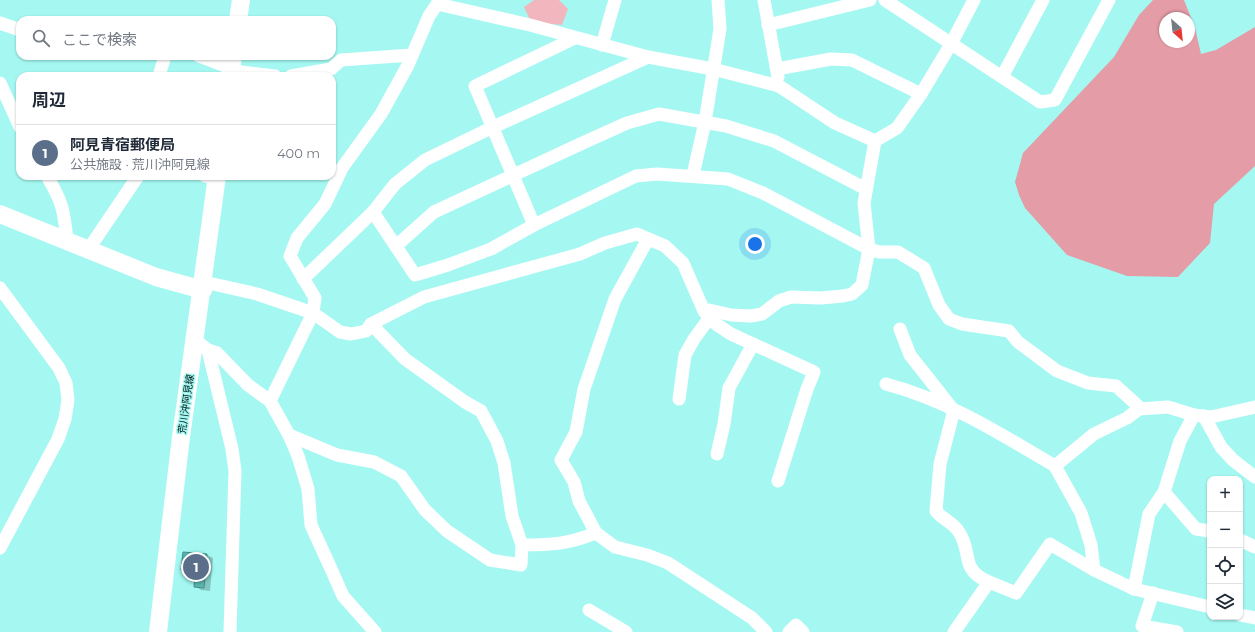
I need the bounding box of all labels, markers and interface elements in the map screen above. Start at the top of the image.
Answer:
north arrow [1159,12,1195,48]
search box [16,16,336,60]
icon: search [30,27,52,49]
text: ここで検索 [62,30,137,49]
text: 周辺 [32,90,66,110]
text: 阿見青宿郵便局 [70,135,175,154]
text: 1 [42,145,48,161]
text: 400 m [277,145,320,161]
text: 公共施設 · 荒川沖阿見線 [70,156,210,172]
your location [745,234,765,254]
street label: 荒川沖阿見線 [175,373,197,435]
map controls [1207,476,1243,620]
button: + [1207,476,1243,512]
button: − [1207,512,1243,548]
button: locate [1207,548,1243,584]
pin: 1 [183,552,209,582]
button: layers [1207,584,1243,620]

